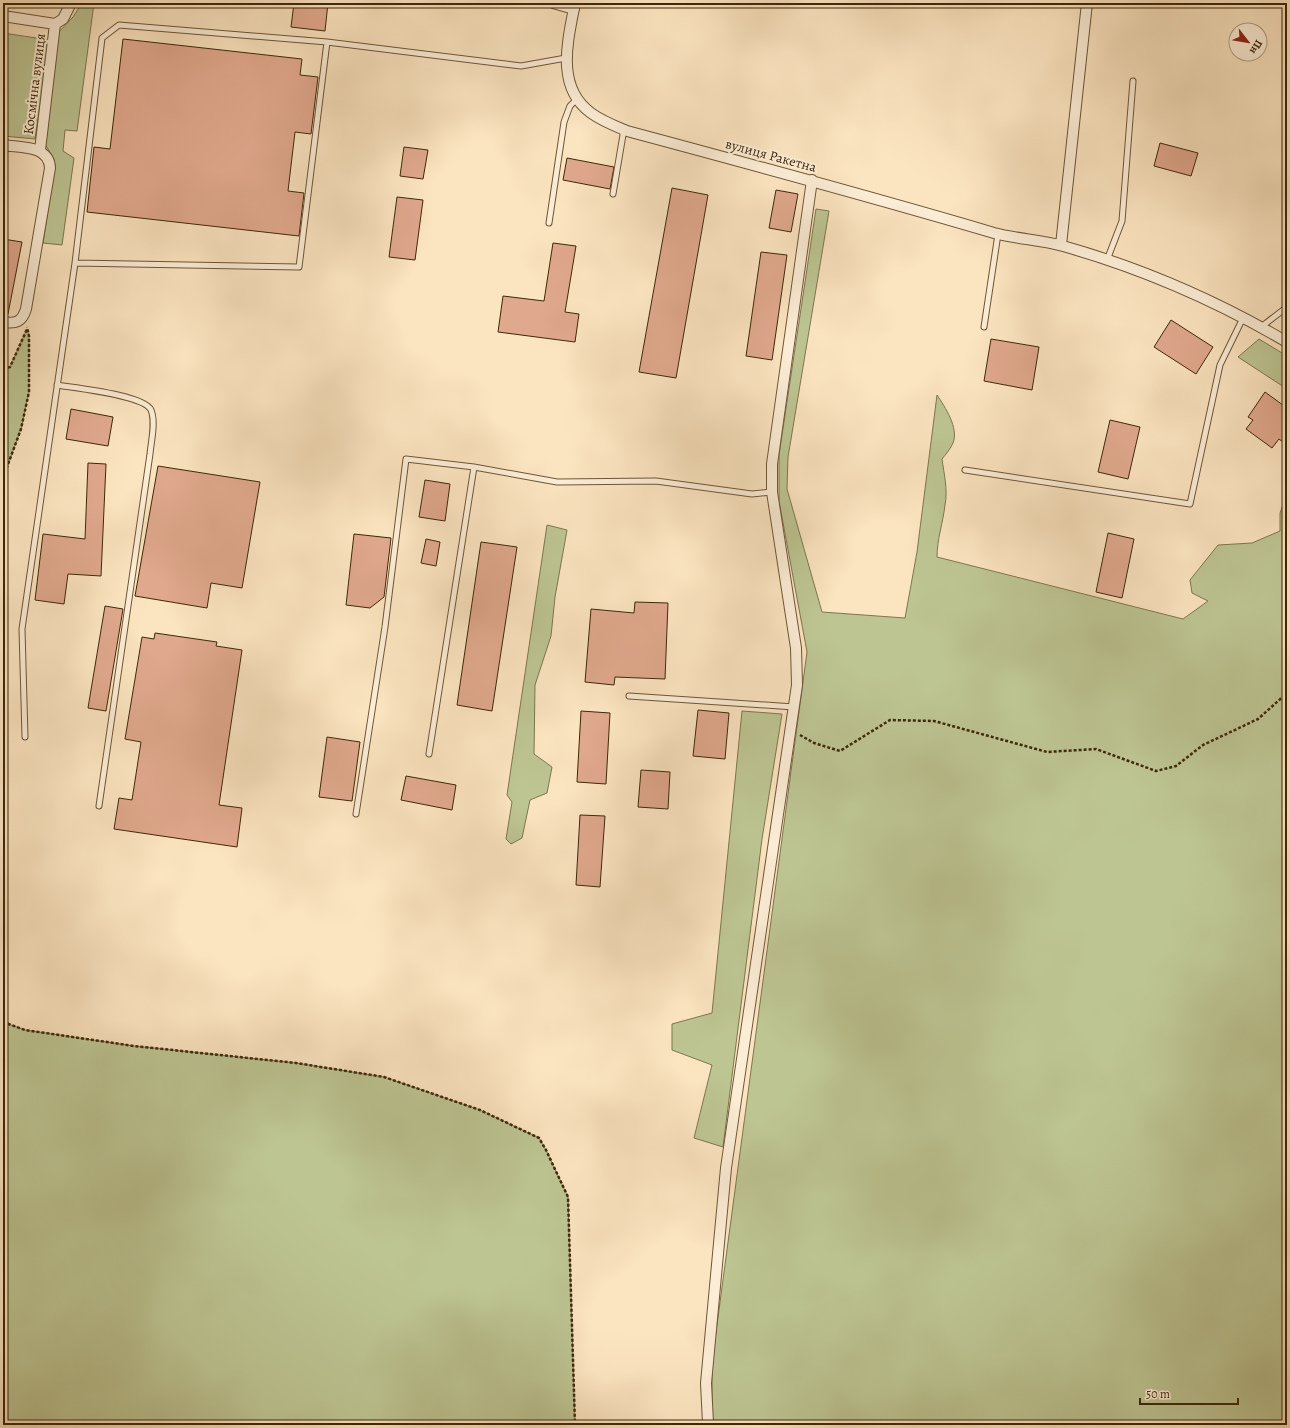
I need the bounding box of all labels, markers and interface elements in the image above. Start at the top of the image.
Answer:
north arrow [1228,22,1268,62]
street label: Космічна вулиця [19,32,50,136]
text: Пн [1246,37,1266,57]
street label: вулиця Ракетна [723,134,819,177]
scale bar [1140,1380,1238,1406]
text: 50 m [1146,1386,1170,1402]

